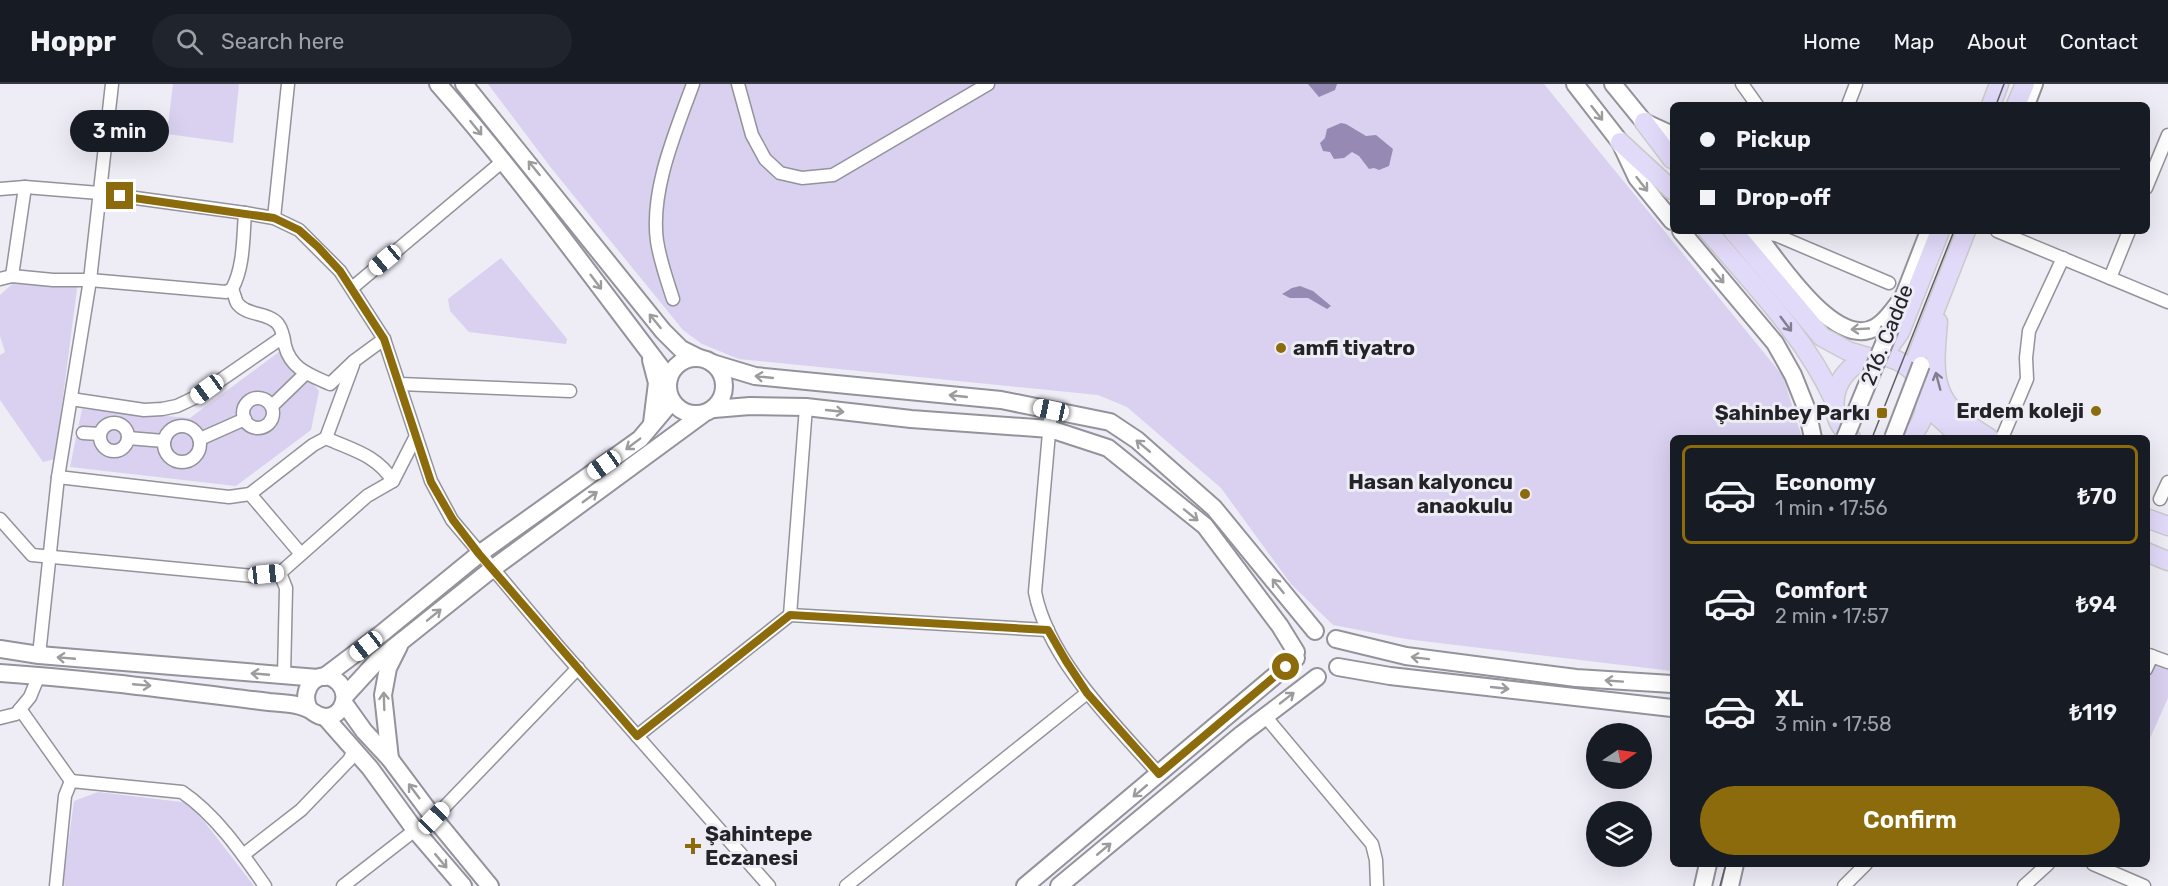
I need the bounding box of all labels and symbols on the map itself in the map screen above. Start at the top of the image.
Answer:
one-way arrow [1591,105,1604,121]
callout: 3 min [70,109,170,151]
one-way arrow [470,120,483,136]
one-way arrow [528,161,541,177]
one-way arrow [1635,176,1648,192]
route end [106,182,133,209]
car [365,242,405,278]
one-way arrow [1712,268,1725,284]
one-way arrow [590,273,603,289]
street label: 216. Cadde [1855,281,1918,389]
one-way arrow [649,313,662,329]
one-way arrow [1779,316,1792,332]
one-way arrow [1851,324,1870,335]
place label: amfi tiyatro [1293,335,1415,360]
marker: amfi tiyatro [1274,341,1288,355]
car [187,371,227,407]
one-way arrow [755,371,775,382]
one-way arrow [1932,372,1944,391]
one-way arrow [949,390,969,401]
car [1032,397,1070,423]
place label: Erdem koleji [1956,398,2084,423]
place label: Şahinbey Parkı [1715,400,1870,425]
marker: Erdem koleji [2089,404,2103,418]
one-way arrow [824,405,844,416]
marker: Şahinbey Parkı [1875,406,1889,420]
one-way arrow [625,438,641,450]
one-way arrow [1136,439,1151,453]
car [584,447,624,483]
place label: Hasan kalyoncu anaokulu [1348,469,1513,518]
marker: Hasan kalyoncu anaokulu [1518,487,1532,501]
one-way arrow [581,491,597,504]
one-way arrow [1183,509,1199,522]
car [247,563,285,585]
one-way arrow [1272,578,1285,594]
one-way arrow [426,609,442,622]
car [346,628,386,664]
one-way arrow [56,652,76,663]
route start [1272,653,1299,680]
one-way arrow [1411,653,1431,664]
one-way arrow [250,668,270,679]
one-way arrow [1605,675,1625,686]
one-way arrow [131,680,151,691]
one-way arrow [1489,683,1509,694]
one-way arrow [379,691,390,711]
one-way arrow [1279,692,1295,705]
north arrow [1586,723,1652,789]
one-way arrow [408,783,421,799]
one-way arrow [1132,784,1148,797]
car [415,799,453,837]
place label: Şahintepe Eczanesi [705,821,812,870]
marker: Şahintepe Eczanesi [686,839,700,853]
one-way arrow [1096,842,1112,855]
one-way arrow [434,853,448,868]

